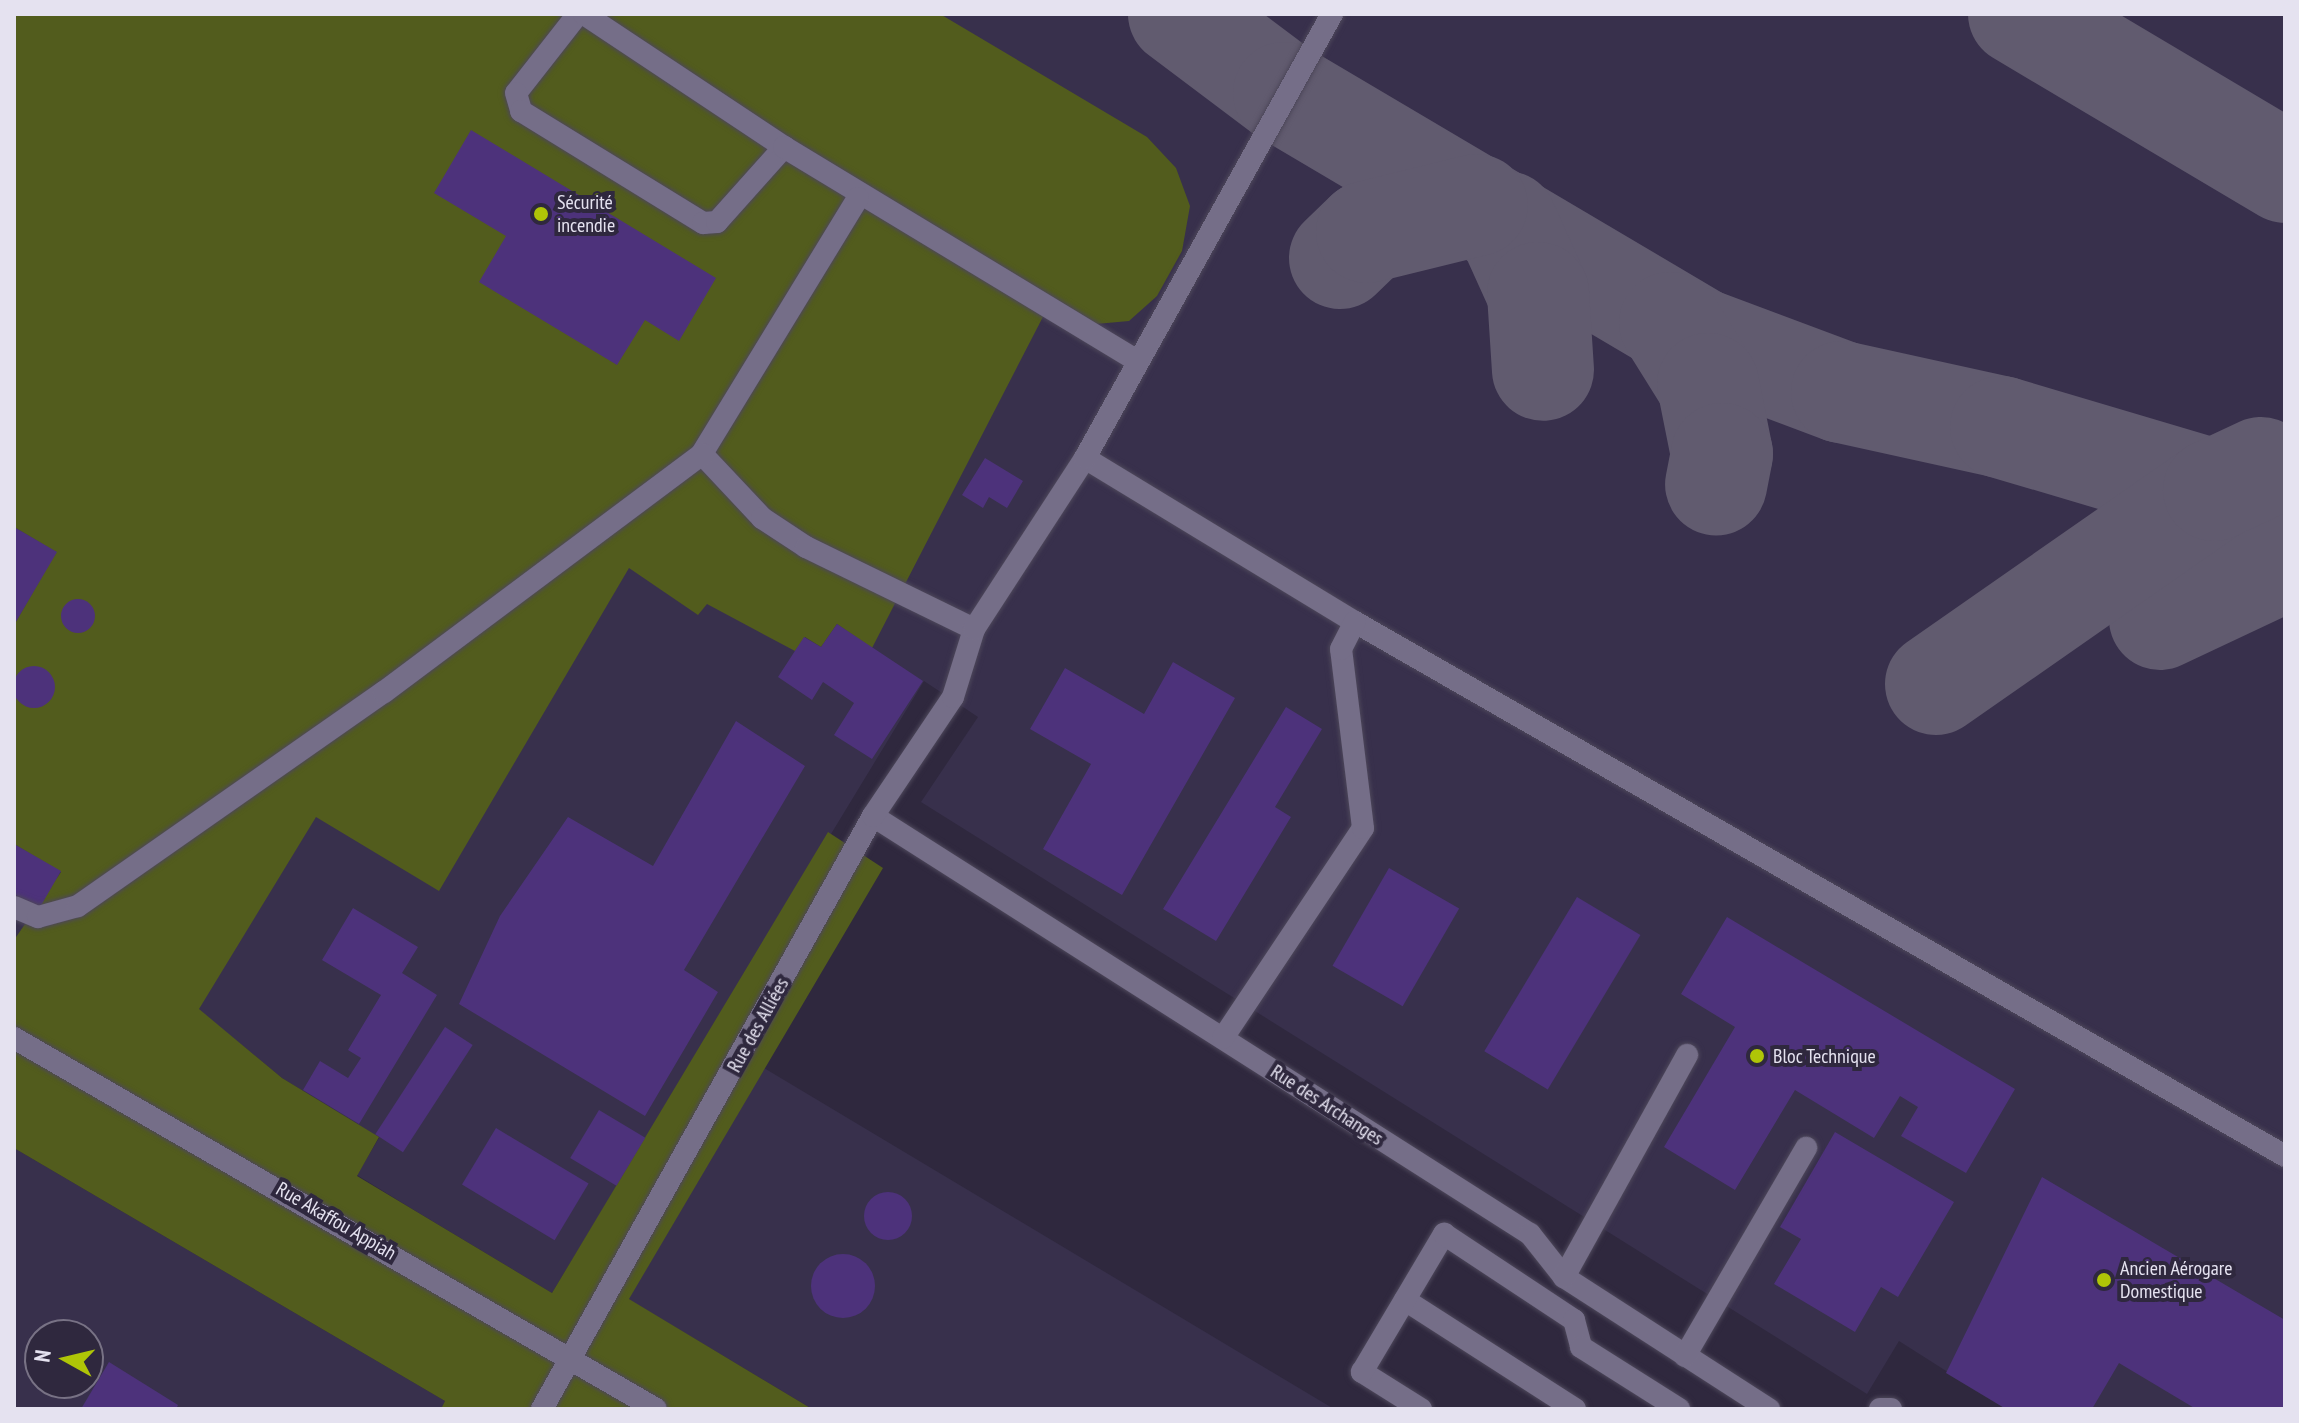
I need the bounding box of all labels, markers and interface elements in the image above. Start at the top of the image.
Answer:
place label: Sécurité incendie [557,190,615,237]
marker: Sécurité incendie [532,205,550,223]
street label: Rue des Alliées [722,973,794,1077]
place label: Bloc Technique [1773,1044,1877,1068]
marker: Bloc Technique [1748,1047,1766,1065]
street label: Rue des Archanges [1266,1060,1388,1150]
street label: Rue Akaffou Appiah [271,1177,401,1265]
place label: Ancien Aérogare Domestique [2120,1256,2233,1303]
marker: Ancien Aérogare Domestique [2095,1271,2113,1289]
north arrow [24,1319,104,1399]
text: N [28,1348,57,1364]

